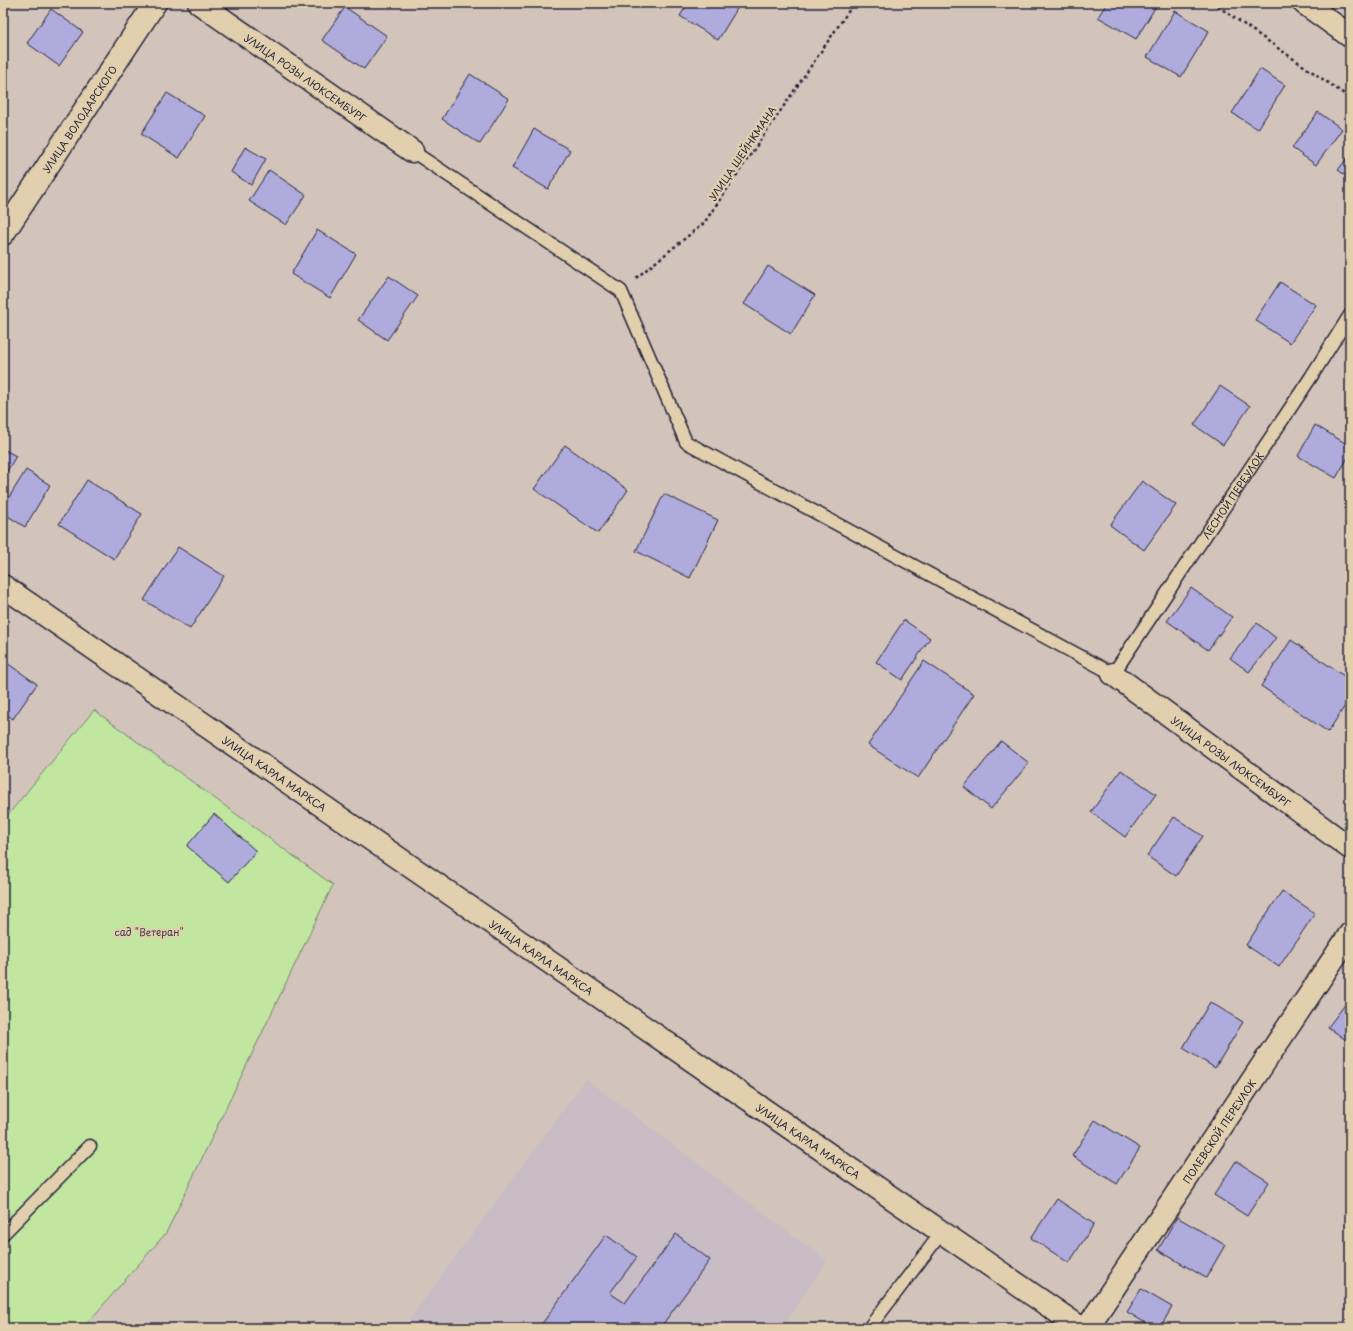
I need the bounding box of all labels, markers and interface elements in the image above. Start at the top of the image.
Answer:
street label: УЛИЦА РОЗЫ ЛЮКСЕМБУРГ [242,30,370,125]
street label: УЛИЦА ВОЛОДАРСКОГО [38,62,120,175]
street label: УЛИЦА ШЕЙНКМАНА [705,102,780,203]
street label: ЛЕСНОЙ ПЕРЕУЛОК [1198,448,1267,541]
street label: УЛИЦА РОЗЫ ЛЮКСЕМБУРГ [1169,712,1295,810]
street label: УЛИЦА КАРЛА МАРКСА [220,732,330,814]
street label: УЛИЦА КАРЛА МАРКСА [487,916,597,998]
park label: сад "Ветеран" [114,924,184,939]
street label: ПОЛЕВСКОЙ ПЕРЕУЛОК [1178,1075,1259,1186]
street label: УЛИЦА КАРЛА МАРКСА [754,1099,864,1182]

